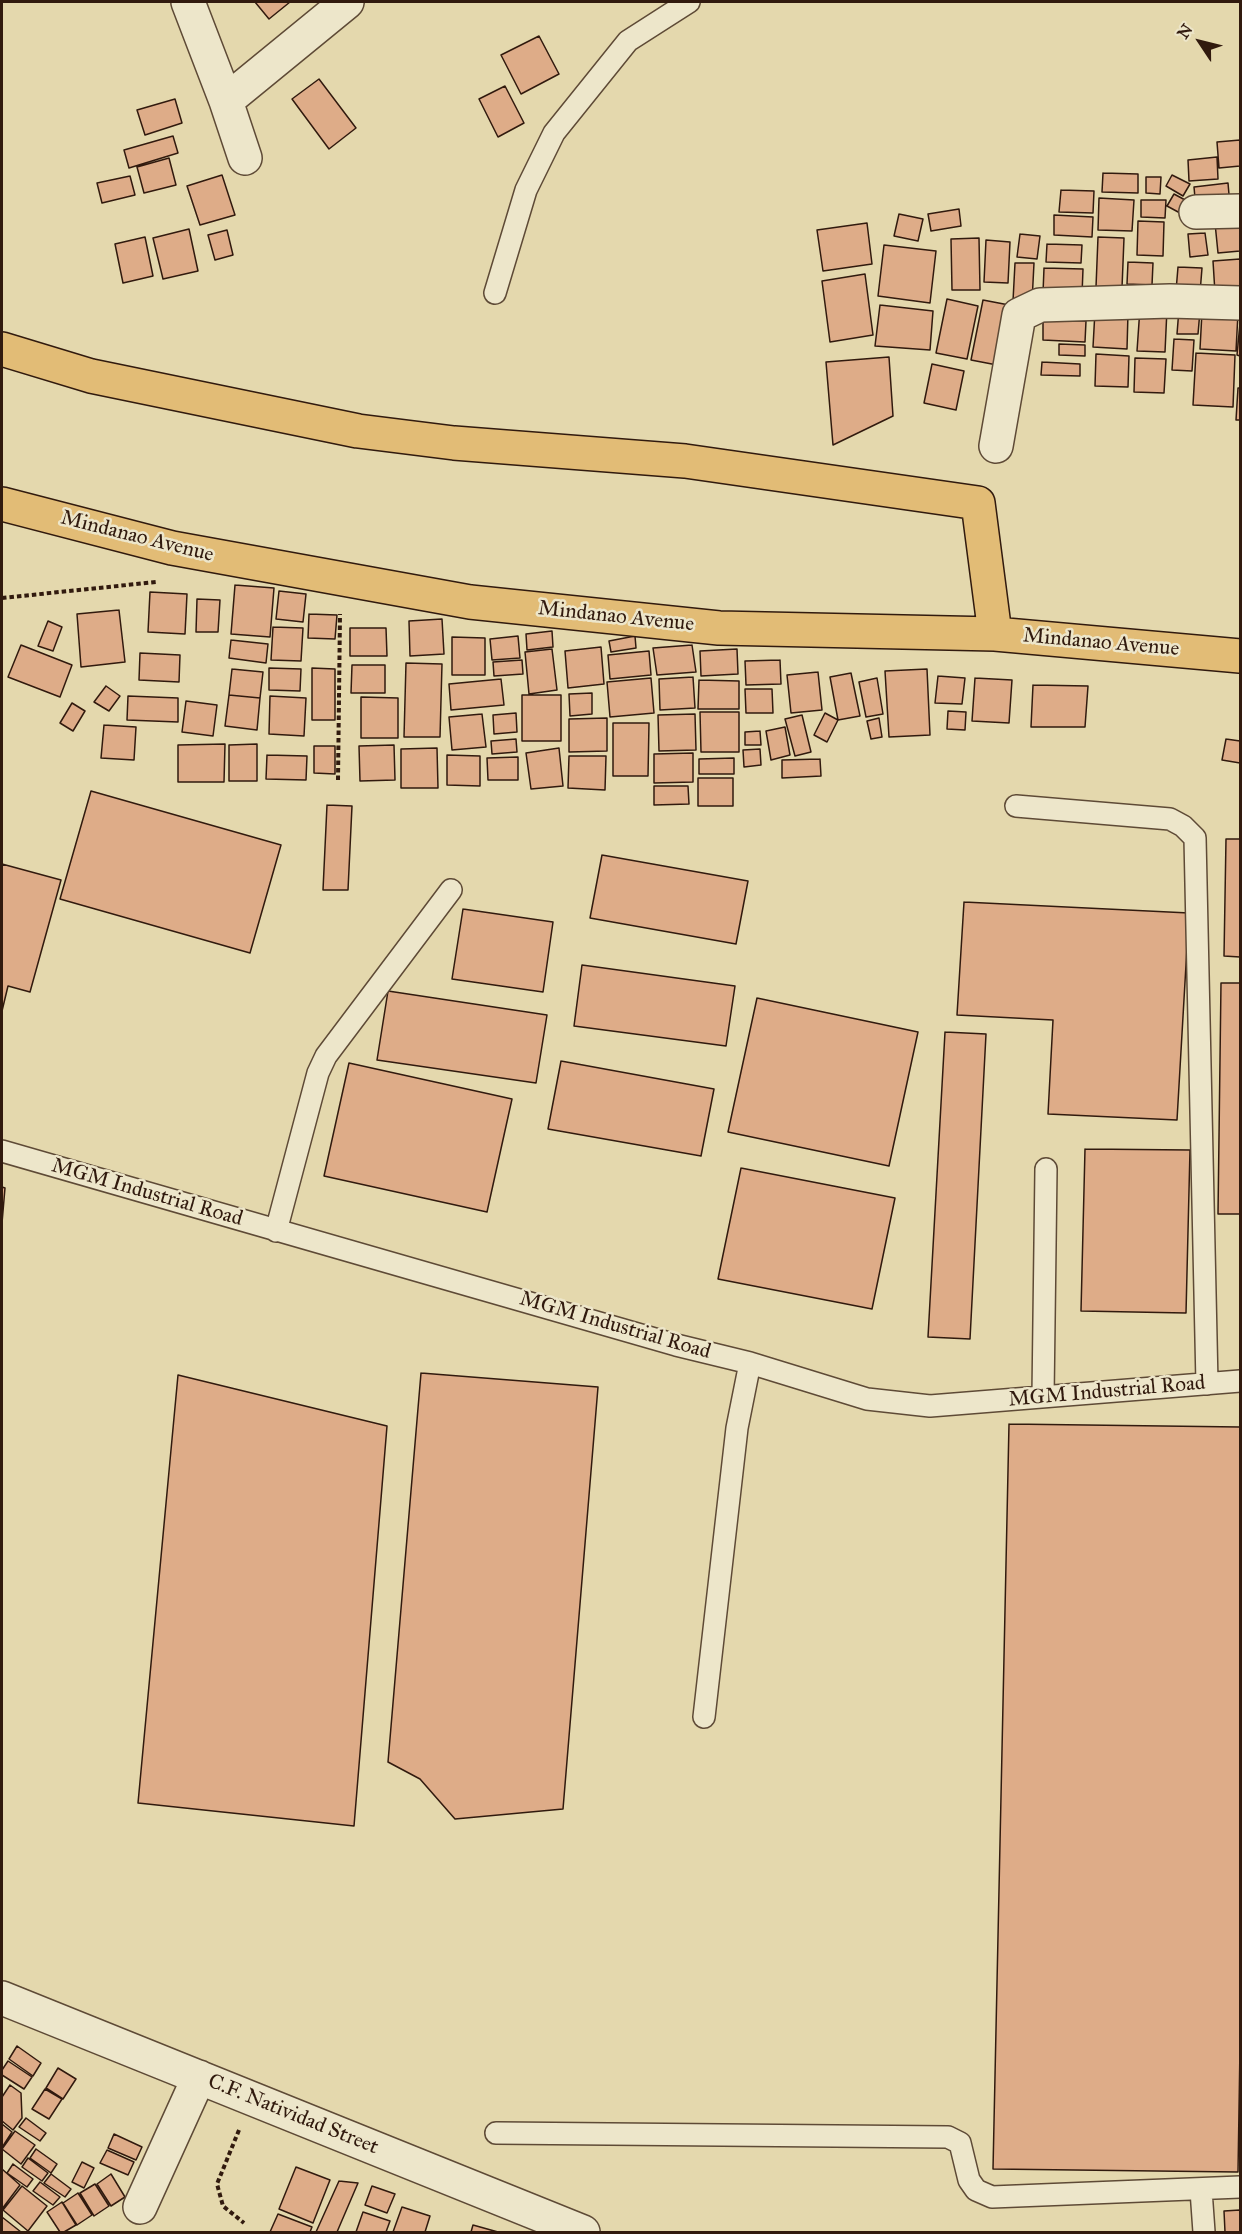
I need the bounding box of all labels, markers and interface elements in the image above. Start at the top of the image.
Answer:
north arrow [1170,12,1230,72]
text: N [1173,20,1197,42]
street label: Mindanao Avenue [58,506,216,568]
street label: Mindanao Avenue [537,596,695,638]
street label: Mindanao Avenue [1022,624,1180,662]
street label: MGM Industrial Road [49,1154,245,1232]
street label: MGM Industrial Road [517,1287,713,1365]
street label: MGM Industrial Road [1008,1371,1206,1413]
street label: C.F. Natividad Street [204,2069,382,2161]

